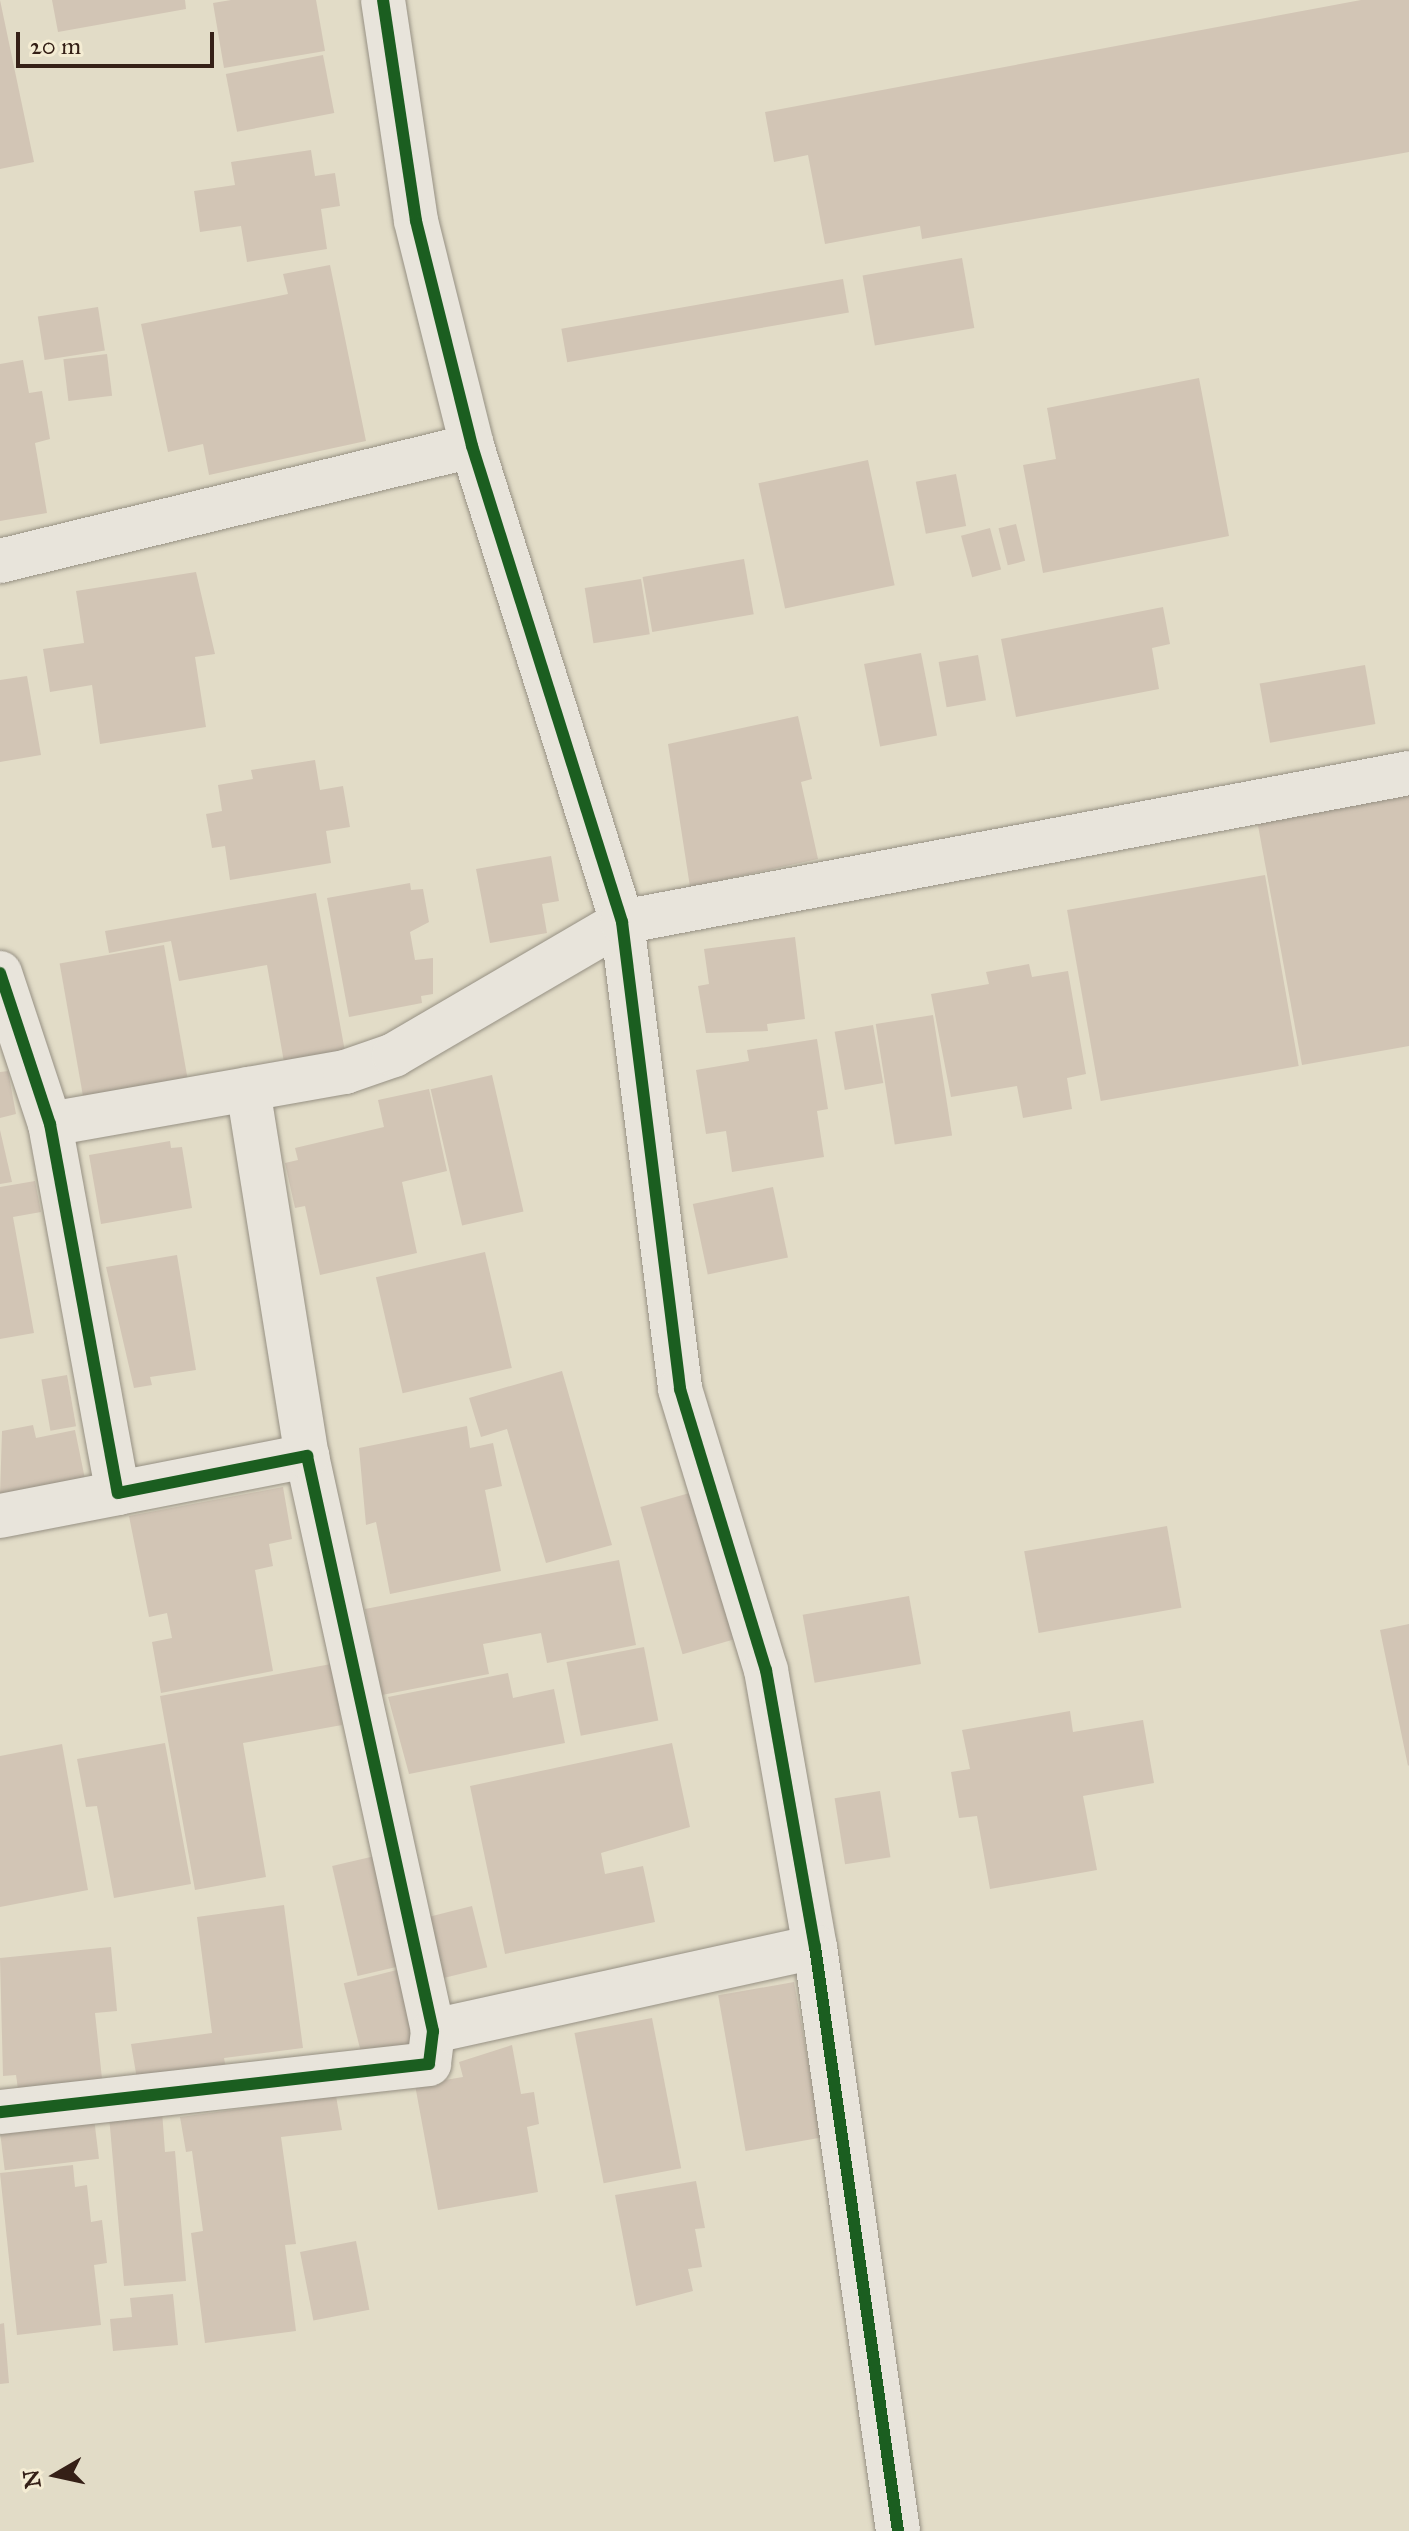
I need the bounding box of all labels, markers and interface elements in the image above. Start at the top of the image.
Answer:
scale bar [20,16,218,66]
text: 20 m [30,31,81,61]
north arrow [16,2435,96,2515]
text: N [17,2468,47,2490]

